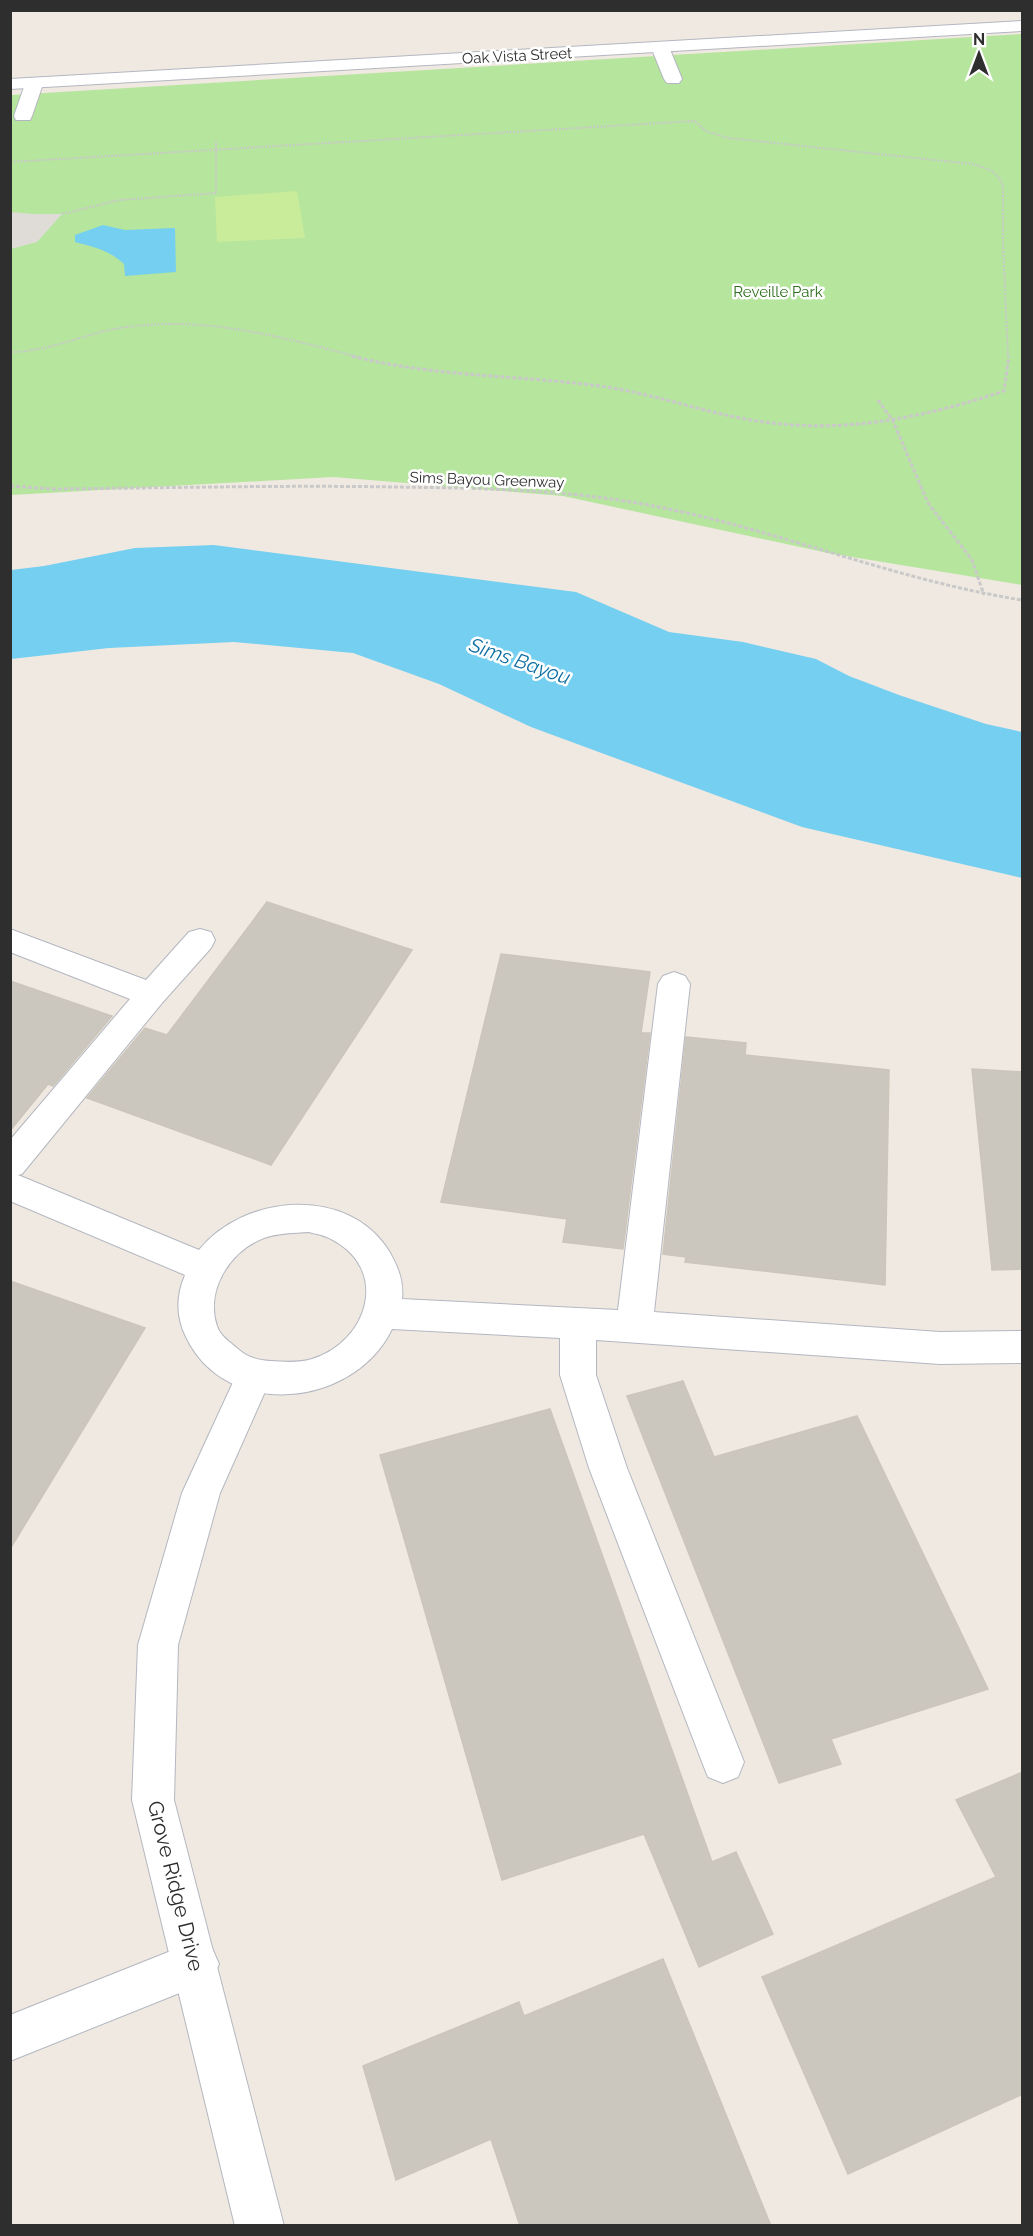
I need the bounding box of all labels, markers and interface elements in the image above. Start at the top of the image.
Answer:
north arrow [949,24,1009,84]
text: N [973,30,985,49]
street label: Oak Vista Street [462,44,572,68]
park label: Reveille Park [733,283,823,301]
street label: Sims Bayou Greenway [409,468,565,492]
water label: Sims Bayou [465,632,574,689]
street label: Grove Ridge Drive [143,1798,209,1974]

